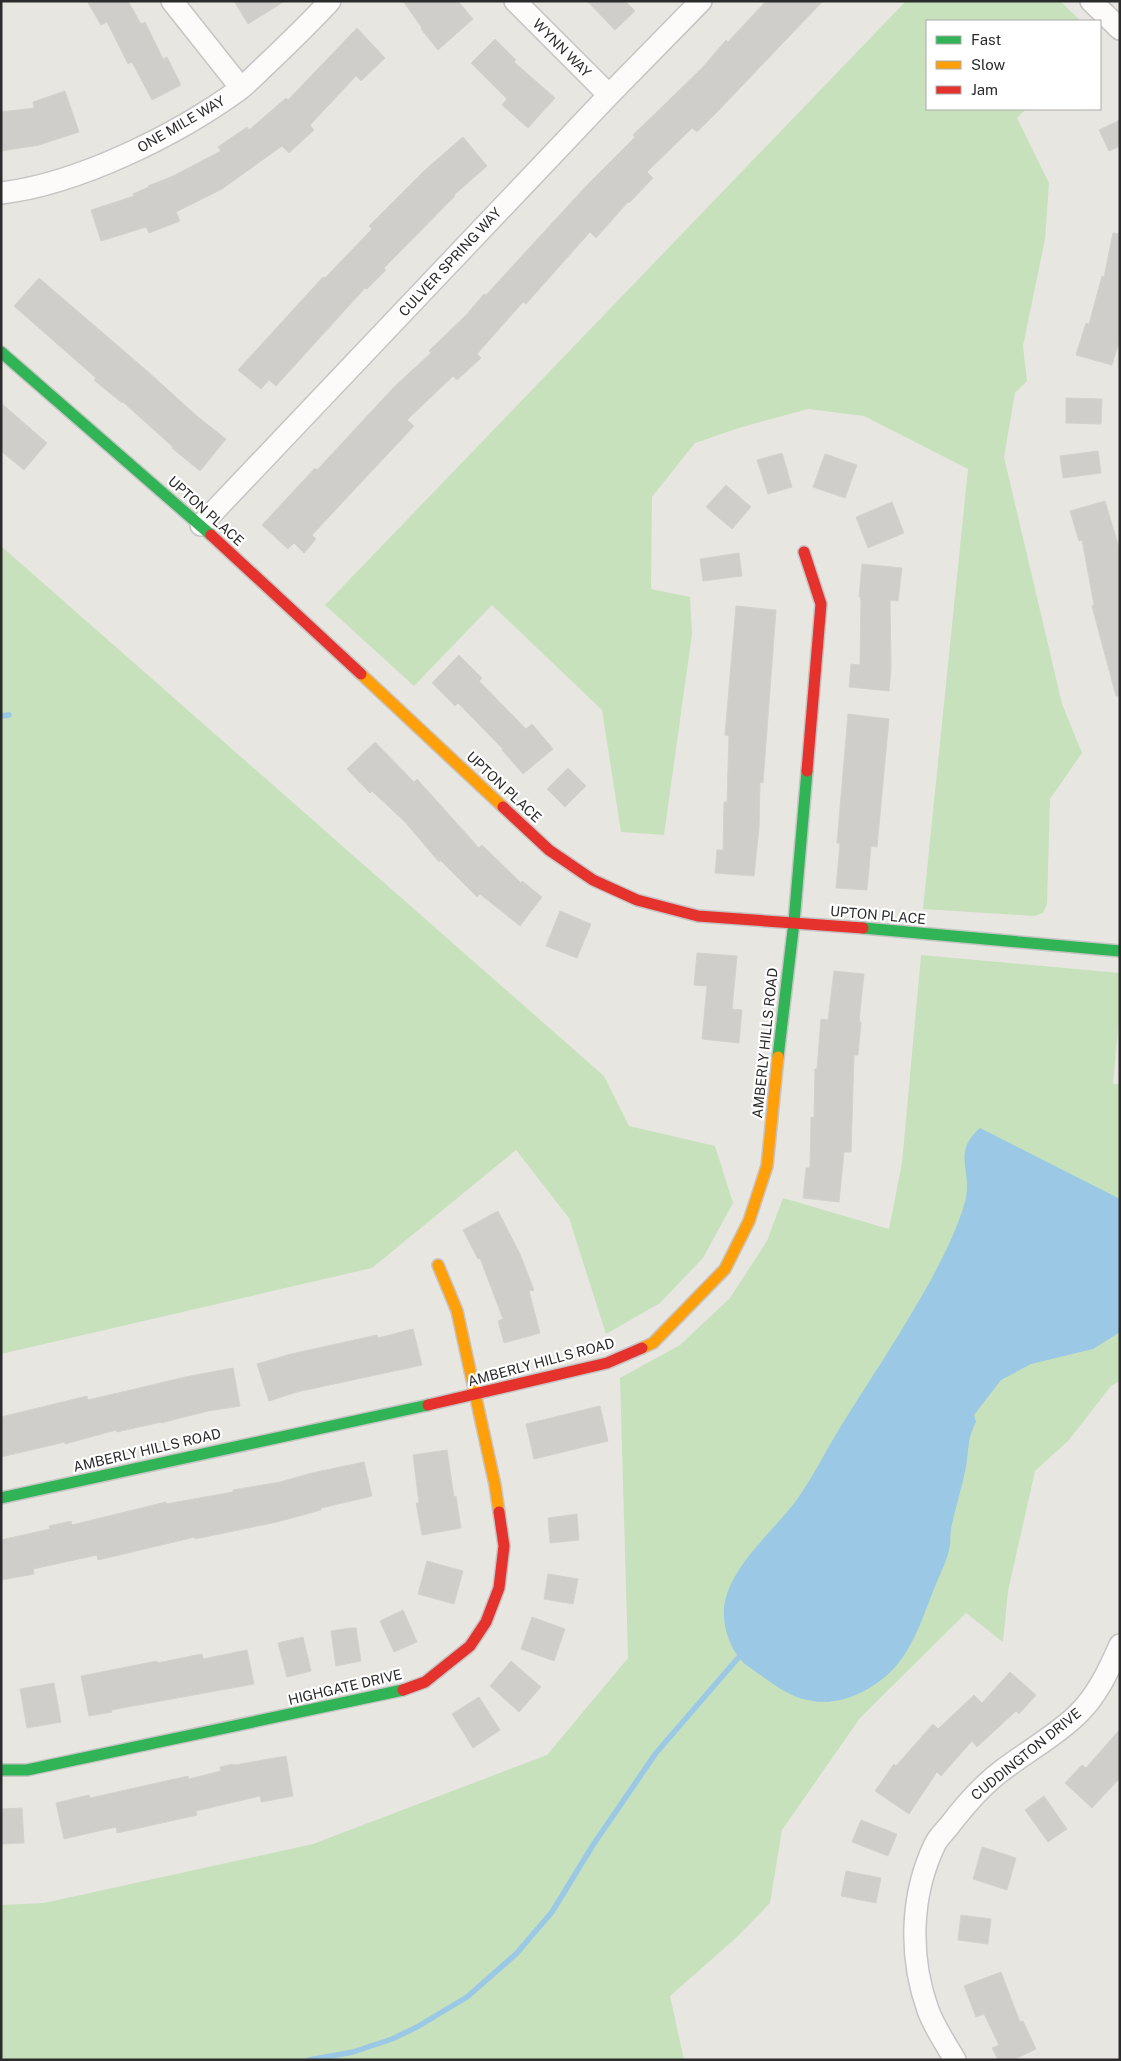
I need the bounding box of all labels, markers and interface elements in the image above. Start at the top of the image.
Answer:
street label: WYNN WAY [530,16,595,81]
legend [926,20,1101,110]
text: Fast [971,31,1001,48]
text: Slow [971,56,1006,73]
text: Jam [971,81,998,98]
street label: ONE MILE WAY [134,92,228,155]
street label: CULVER SPRING WAY [396,204,505,320]
street label: UPTON PLACE [165,473,247,549]
street label: UPTON PLACE [463,748,545,826]
street label: UPTON PLACE [829,903,927,927]
street label: AMBERLY HILLS ROAD [749,967,781,1119]
street label: AMBERLY HILLS ROAD [466,1335,616,1389]
street label: AMBERLY HILLS ROAD [72,1425,222,1475]
street label: HIGHGATE DRIVE [287,1666,403,1708]
street label: CUDDINGTON DRIVE [968,1705,1084,1803]

